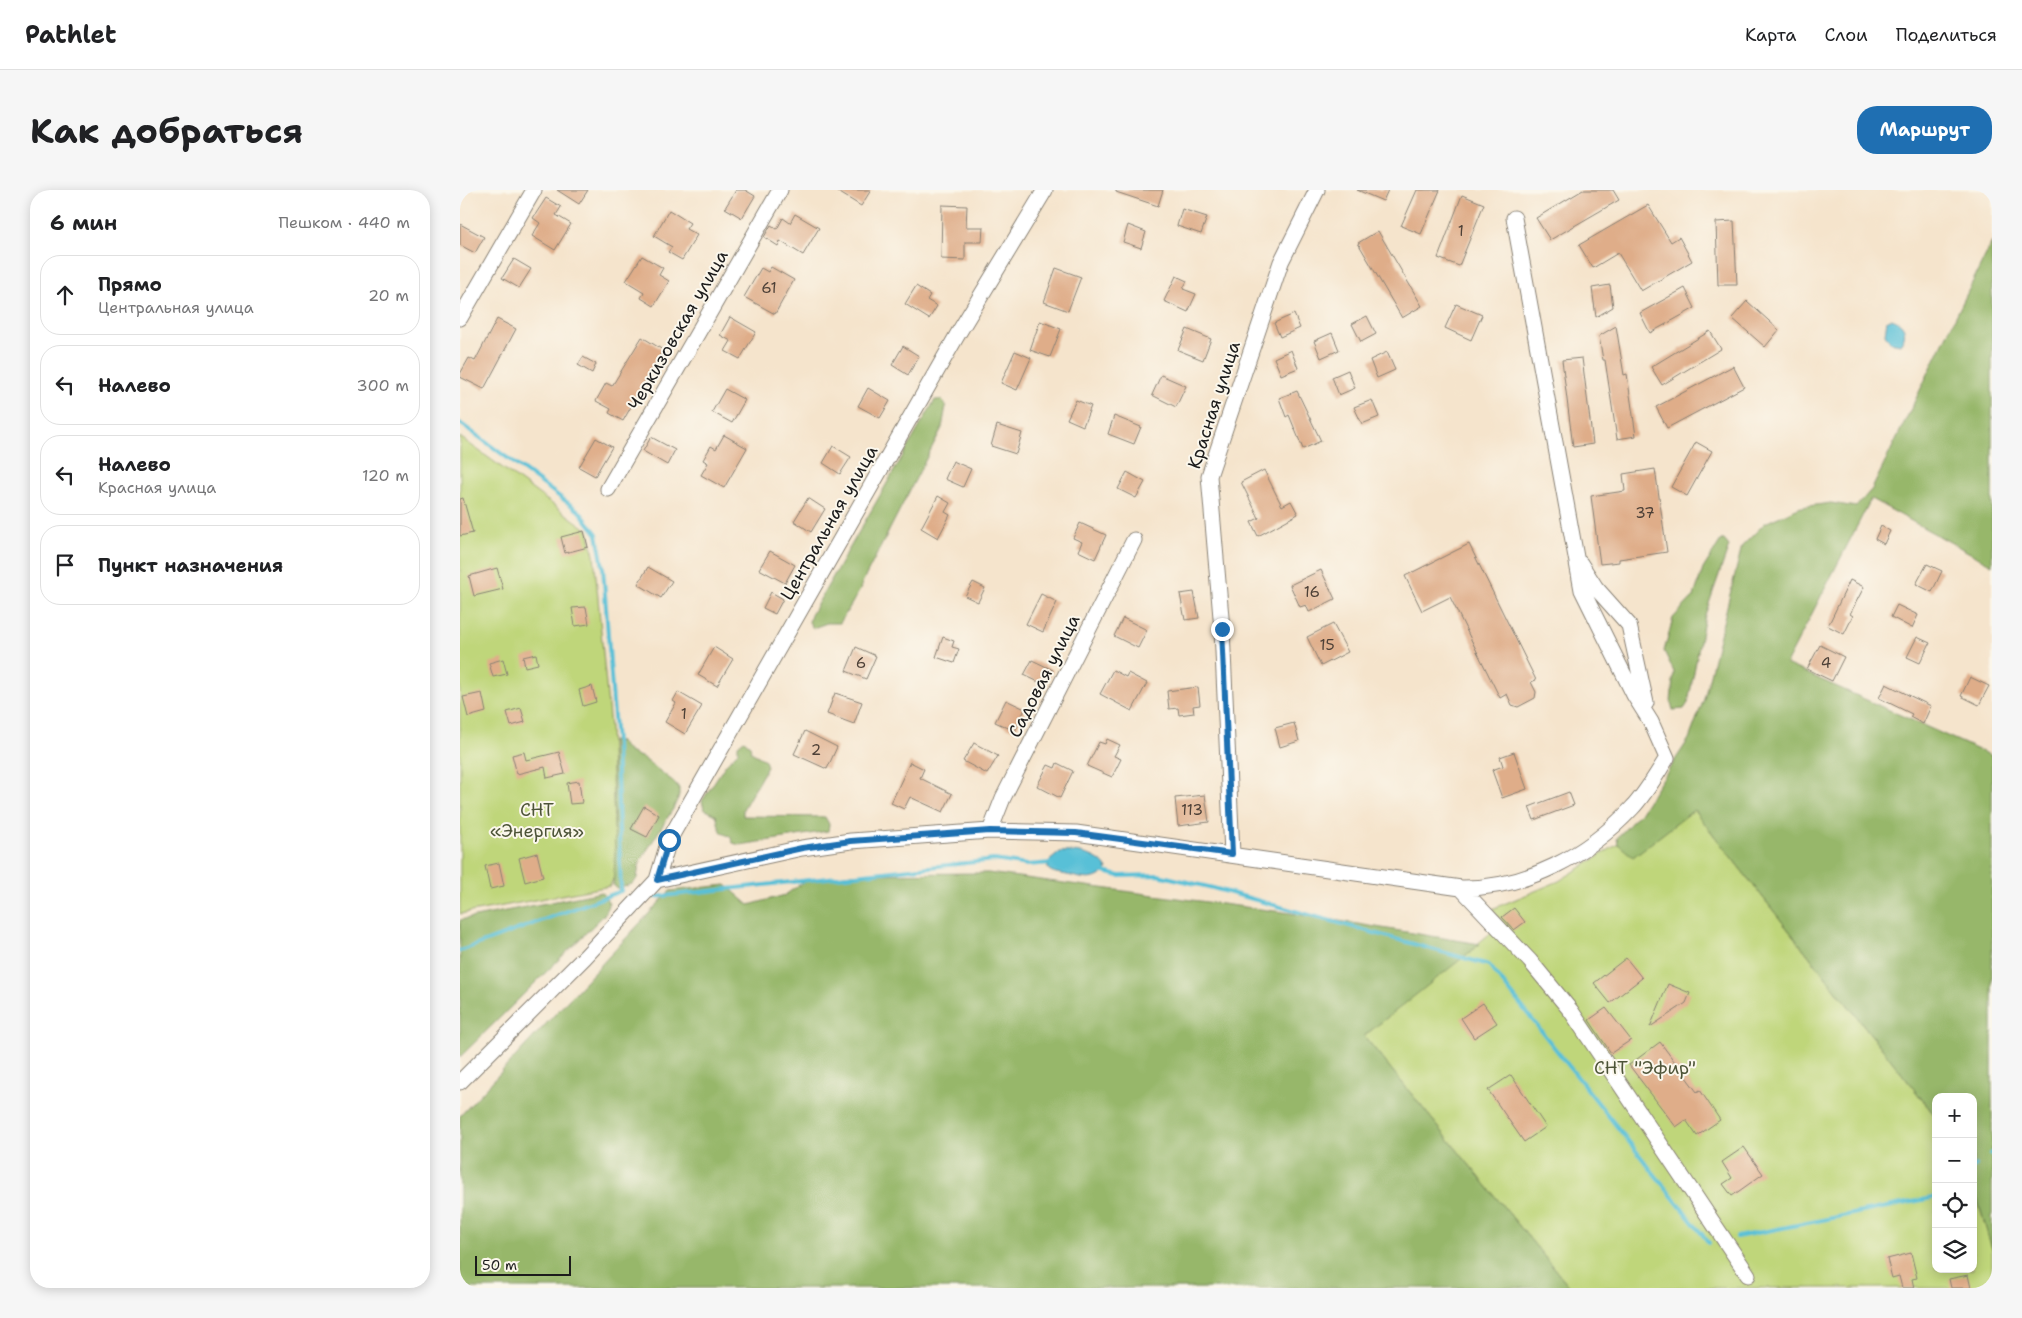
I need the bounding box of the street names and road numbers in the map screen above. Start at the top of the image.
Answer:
street label: Черкизовская улица [622,246,734,414]
street label: Красная улица [1182,338,1246,472]
street label: Центральная улица [775,441,883,605]
street label: Садовая улица [1003,610,1085,742]

